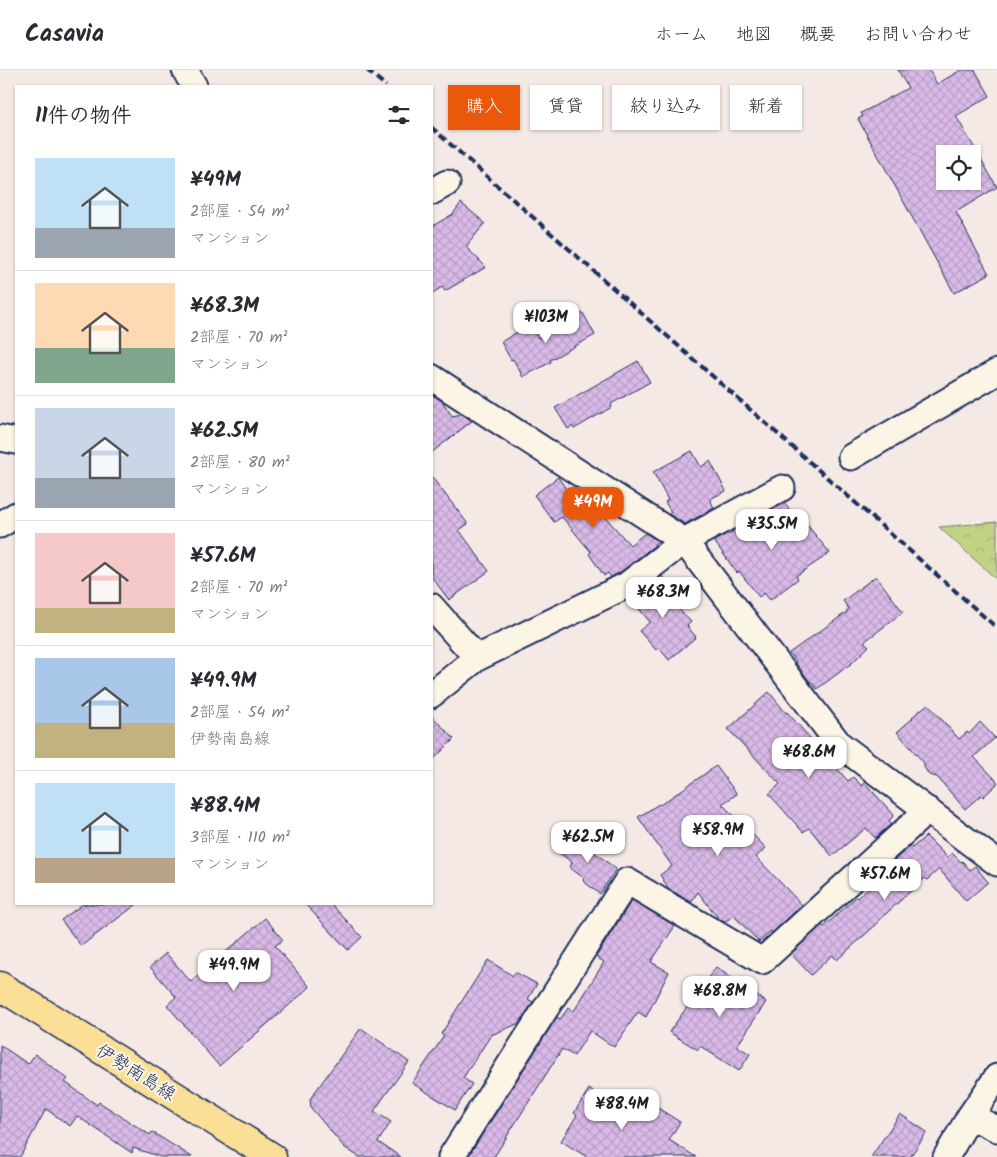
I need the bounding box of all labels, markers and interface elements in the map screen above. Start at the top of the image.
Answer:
text: Casavia [25,15,104,54]
text: ホーム [655,21,708,50]
text: 地図 [736,21,772,50]
text: 概要 [800,21,836,50]
text: お問い合わせ [864,21,972,50]
chip: 購入 [448,85,520,130]
chip: 賃貸 [530,85,602,130]
chip: 絞り込み [612,85,720,130]
chip: 新着 [730,85,802,130]
text: 11件の物件 [35,100,132,133]
icon: filters [385,101,413,129]
map controls [936,145,981,190]
button: locate [936,145,981,190]
text: ¥49M [190,164,241,197]
icon: home [75,178,135,238]
text: 2部屋 · 54 m² [190,199,289,224]
text: マンション [190,226,269,251]
text: ¥68.3M [190,290,259,323]
pin: ¥103M [511,302,581,344]
icon: home [75,303,135,363]
text: ¥103M [524,305,568,330]
text: 2部屋 · 70 m² [190,325,287,350]
text: マンション [190,352,269,377]
text: ¥62.5M [190,415,258,448]
icon: home [75,428,135,488]
text: 2部屋 · 80 m² [190,450,290,475]
text: マンション [190,477,269,502]
pin: ¥49M [563,486,623,529]
text: ¥49M [574,490,612,515]
pin: ¥35.5M [731,508,813,551]
text: ¥35.5M [747,512,797,537]
text: ¥57.6M [190,540,256,573]
icon: home [75,553,135,613]
text: 2部屋 · 70 m² [190,575,287,600]
pin: ¥68.3M [622,576,704,619]
text: ¥68.3M [637,580,689,605]
text: マンション [190,602,269,627]
text: ¥49.9M [190,665,256,698]
icon: home [75,678,135,738]
text: 2部屋 · 54 m² [190,700,289,725]
text: 伊勢南島線 [190,727,270,752]
pin: ¥68.6M [768,736,850,779]
text: ¥68.6M [783,740,835,765]
text: ¥88.4M [190,790,260,823]
icon: home [75,803,135,863]
pin: ¥58.9M [677,814,759,857]
text: ¥58.9M [692,818,744,843]
pin: ¥62.5M [547,822,629,864]
text: 3部屋 · 110 m² [190,825,290,850]
text: ¥62.5M [562,825,614,850]
text: マンション [190,852,269,877]
pin: ¥57.6M [844,858,926,901]
text: ¥57.6M [860,862,910,887]
pin: ¥49.9M [193,950,275,992]
text: ¥49.9M [209,953,259,978]
pin: ¥68.8M [679,976,761,1018]
text: ¥68.8M [693,979,747,1004]
street label: 伊勢南島線 [89,1037,181,1109]
pin: ¥88.4M [581,1088,663,1131]
text: ¥88.4M [595,1092,649,1117]

